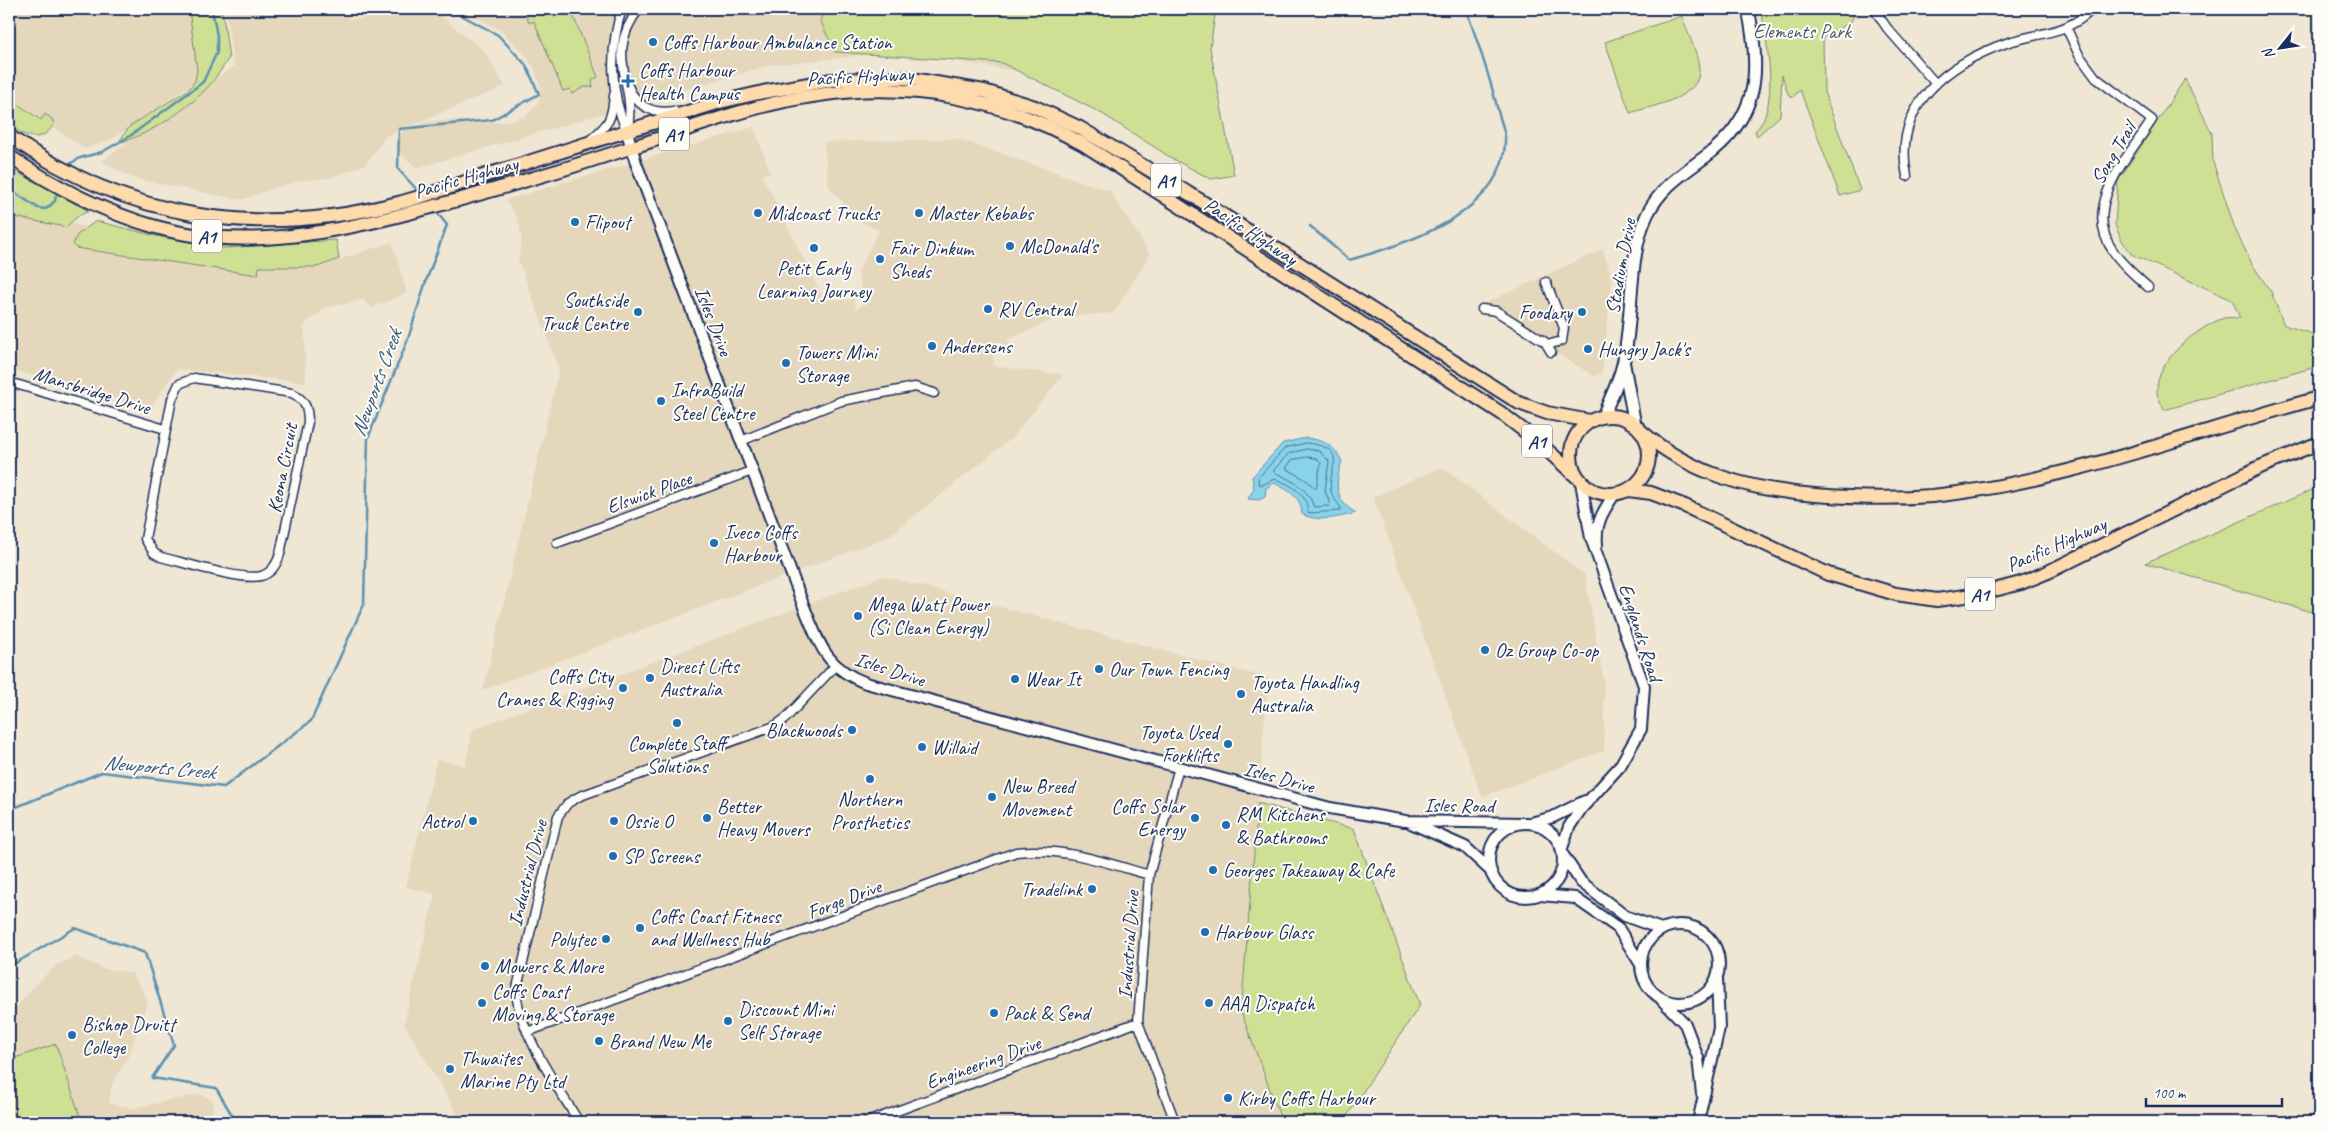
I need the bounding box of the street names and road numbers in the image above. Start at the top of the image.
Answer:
street label: Pacific Highway [806,61,916,92]
street label: Song Trail [2085,115,2143,189]
road number: A1 [659,118,689,150]
street label: Pacific Highway [412,150,523,204]
road number: A1 [1151,164,1181,196]
street label: Pacific Highway [1199,192,1304,272]
street label: Stadium Drive [1600,215,1641,316]
road number: A1 [192,220,222,252]
street label: Isles Drive [689,283,739,361]
street label: Mansbridge Drive [30,361,155,421]
street label: Keona Circuit [262,419,304,515]
road number: A1 [1522,424,1552,458]
street label: Elswick Place [603,465,696,519]
street label: Pacific Highway [2003,511,2112,578]
road number: A1 [1965,578,1995,610]
street label: Englands Road [1613,580,1669,687]
street label: Isles Drive [852,646,929,693]
street label: Isles Drive [1241,756,1318,799]
street label: Isles Road [1424,792,1497,819]
street label: Industrial Drive [502,816,553,929]
street label: Forge Drive [804,873,886,925]
street label: Industrial Drive [1112,888,1145,1000]
street label: Engineering Drive [922,1030,1045,1095]

